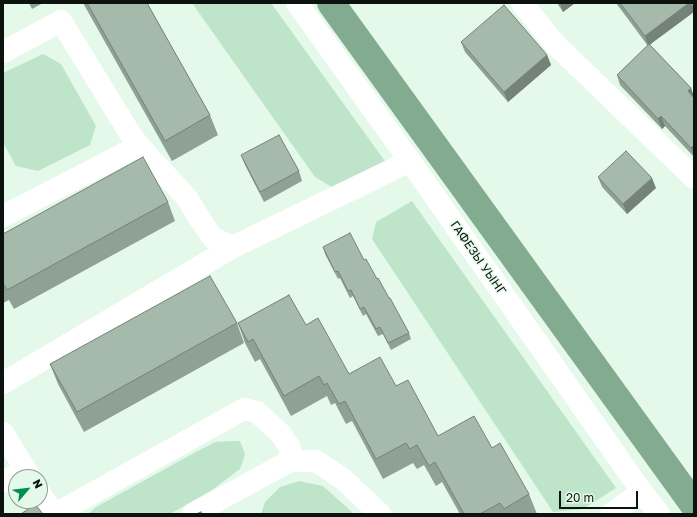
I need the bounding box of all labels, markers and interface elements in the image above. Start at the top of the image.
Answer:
street label: ГАФЕЗЫ УЫНГ [447,218,509,298]
north arrow [8,469,48,509]
text: N [30,477,46,490]
scale bar [561,483,640,509]
text: 20 m [566,490,594,505]

